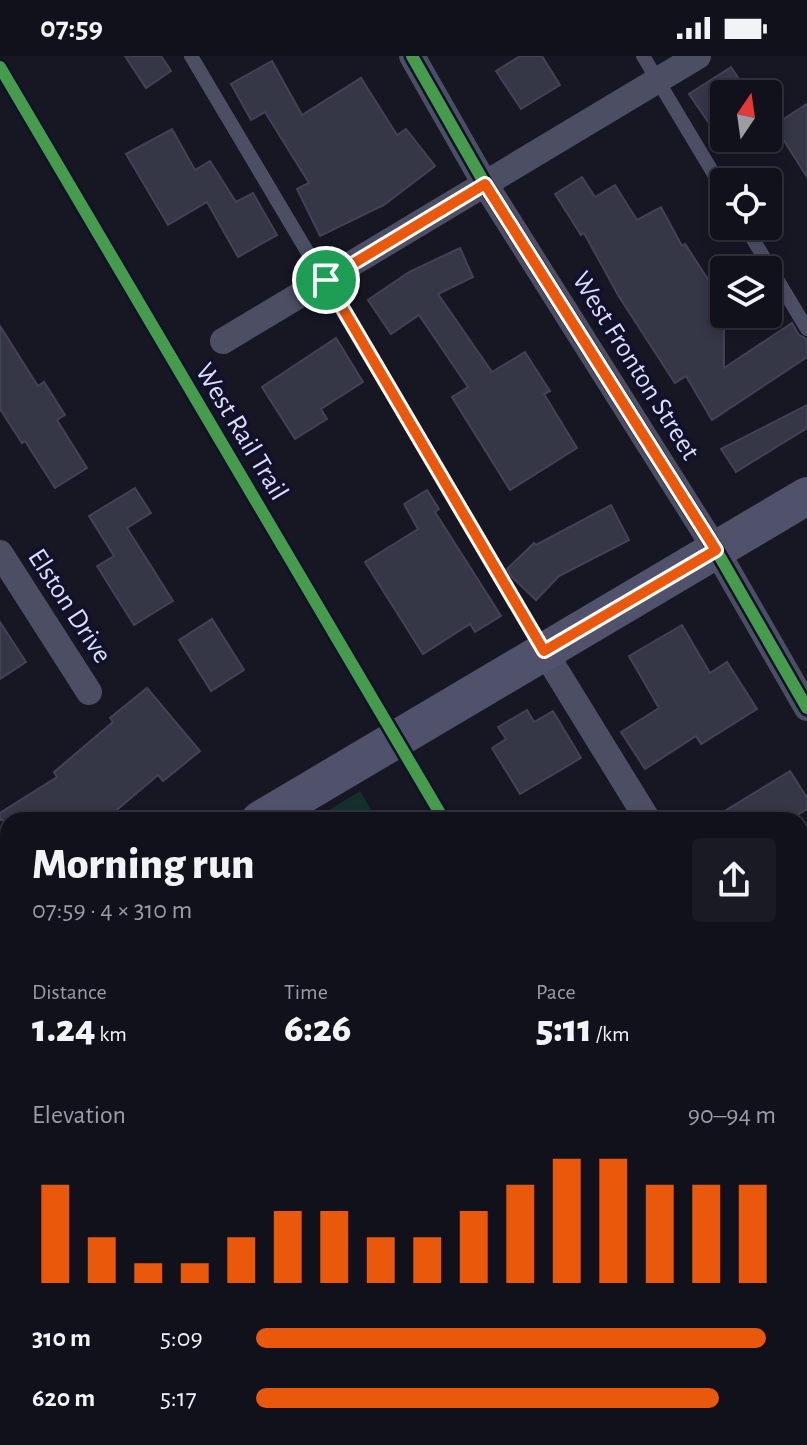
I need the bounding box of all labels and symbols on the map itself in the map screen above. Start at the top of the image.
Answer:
north arrow [710,80,782,152]
pin [292,246,360,314]
street label: West Fronton Street [566,267,704,465]
street label: West Rail Trail [190,359,293,505]
street label: Elston Drive [22,544,116,668]

